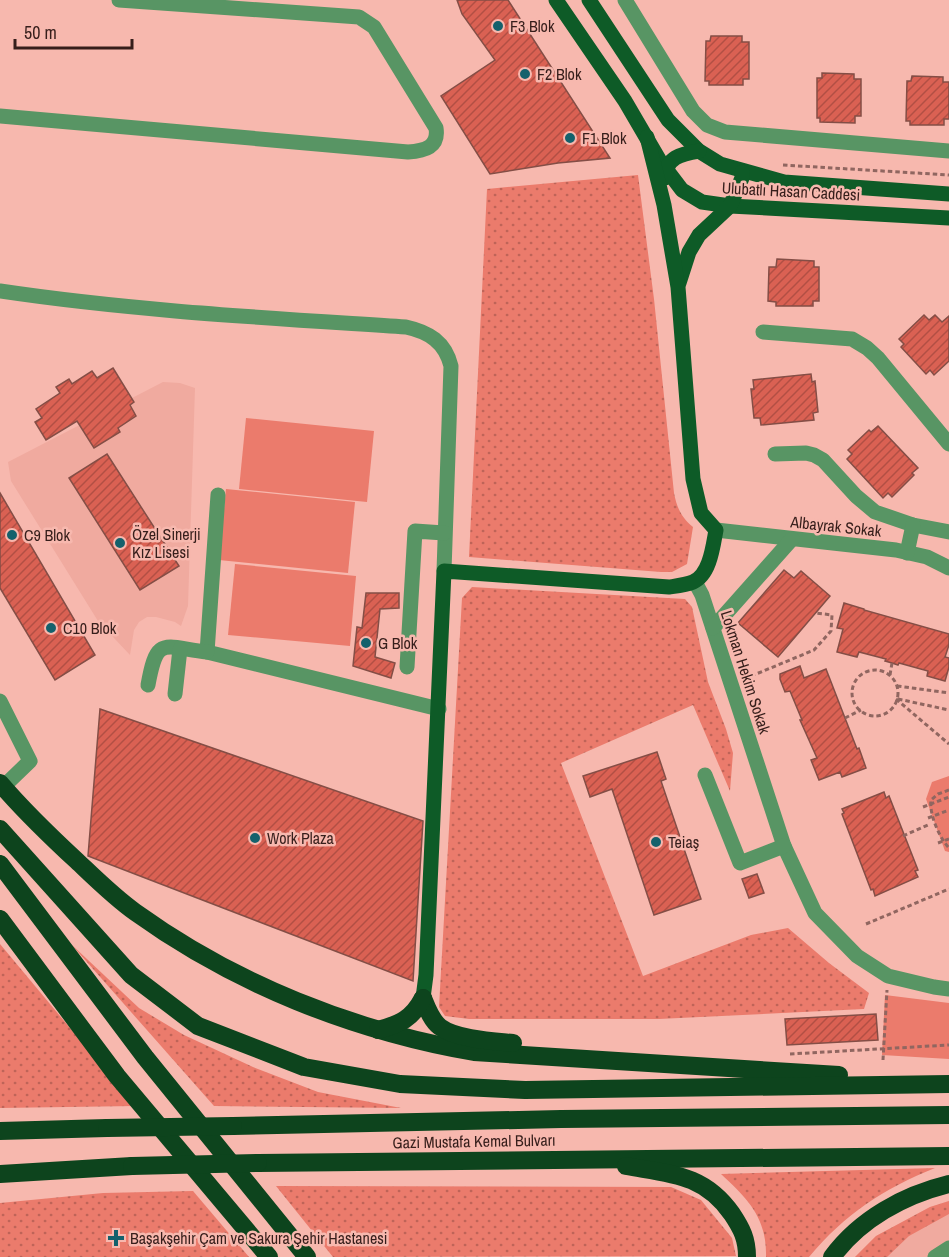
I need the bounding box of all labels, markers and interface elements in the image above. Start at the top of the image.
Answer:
scale bar [15,12,132,50]
place label: F3 Blok [510,15,555,37]
marker: F3 Blok [491,19,505,33]
text: 50 m [24,20,57,45]
place label: F2 Blok [537,63,582,85]
marker: F2 Blok [518,67,532,81]
place label: F1 Blok [582,127,627,149]
marker: F1 Blok [563,131,577,145]
street label: Ulubatlı Hasan Caddesi [721,176,861,206]
street label: Albayrak Sokak [789,510,883,542]
place label: Özel Sinerji Kız Lisesi [132,523,201,563]
place label: C9 Blok [24,524,70,546]
marker: C9 Blok [5,528,19,542]
marker: Özel Sinerji Kız Lisesi [113,536,127,550]
street label: Lokman Hekim Sokak [716,608,776,737]
place label: C10 Blok [63,617,117,639]
marker: C10 Blok [44,621,58,635]
place label: G Blok [378,632,418,654]
marker: G Blok [359,636,373,650]
place label: Work Plaza [267,827,335,849]
marker: Work Plaza [248,831,262,845]
place label: Teiaş [668,831,699,853]
marker: Teiaş [649,835,663,849]
street label: Gazi Mustafa Kemal Bulvarı [392,1129,556,1153]
place label: Başakşehir Çam ve Sakura Şehir Hastanesi [130,1227,387,1249]
marker: Başakşehir Çam ve Sakura Şehir Hastanesi [107,1229,125,1247]

